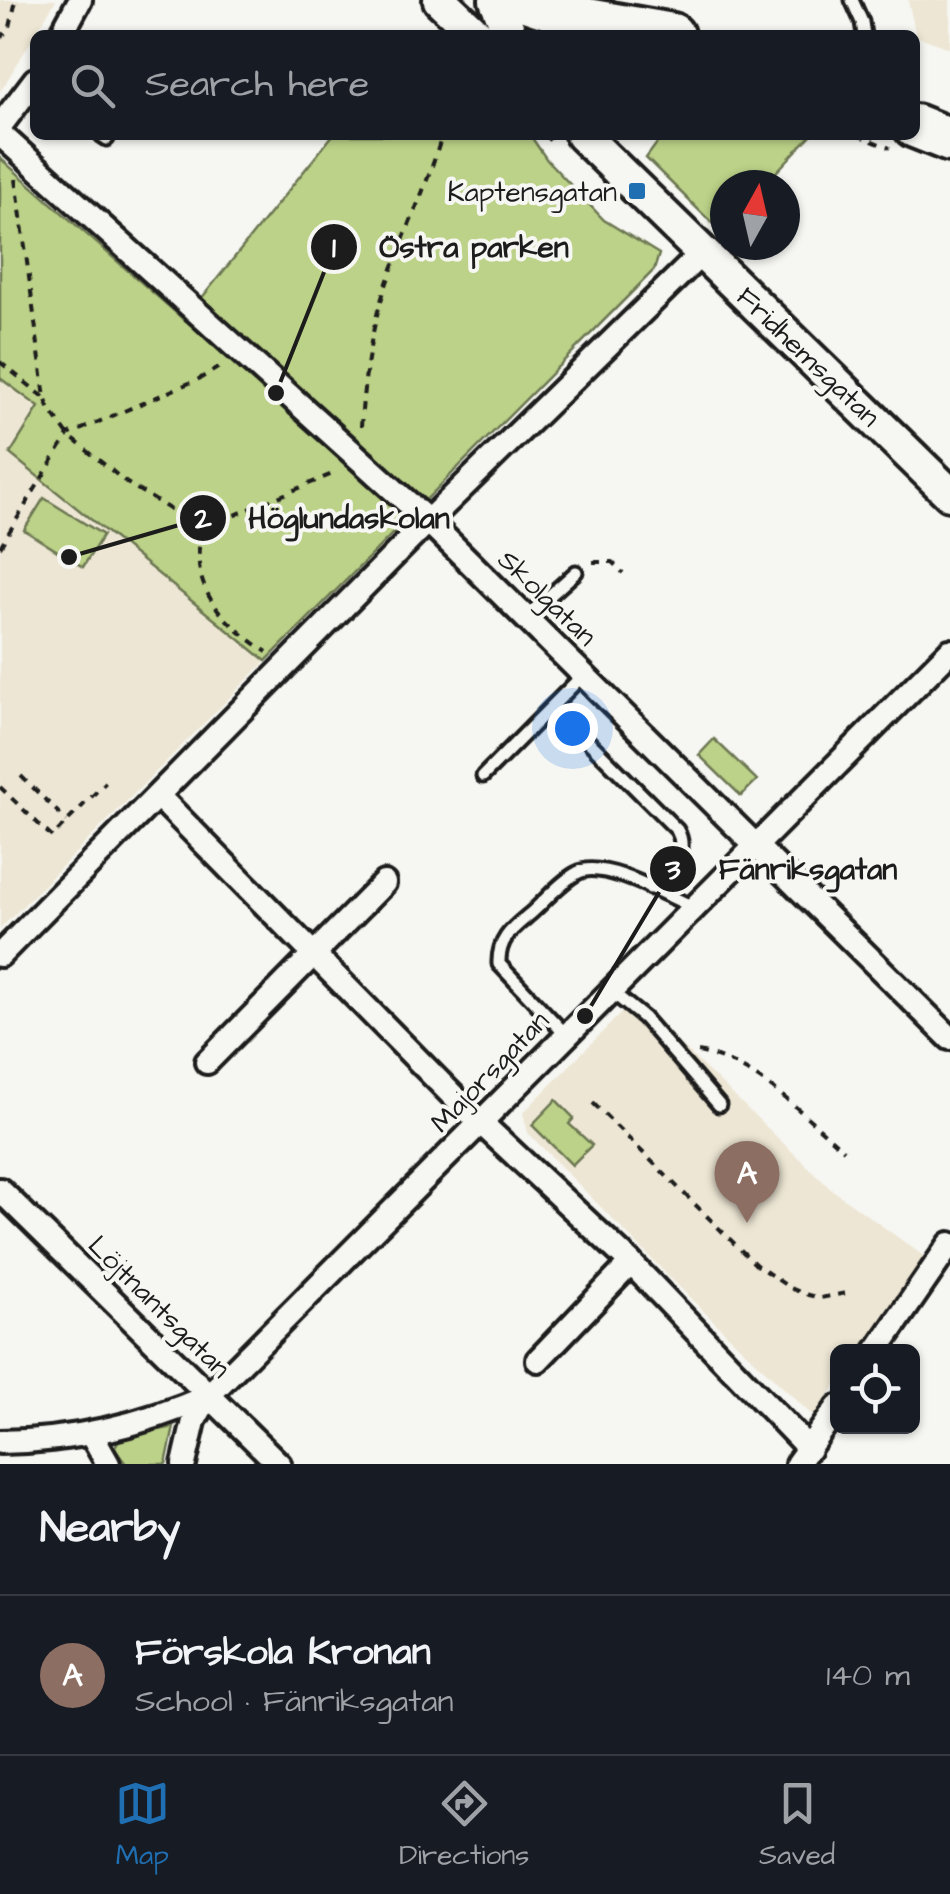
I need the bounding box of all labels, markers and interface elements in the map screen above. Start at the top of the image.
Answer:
search box [30,30,920,140]
icon: search [65,58,120,113]
text: Search here [145,59,369,111]
north arrow [710,170,800,260]
place label: Kaptensgatan [447,173,617,213]
marker: Kaptensgatan [626,180,648,202]
callout: Östra parken [309,217,589,277]
text: 1 [332,227,336,269]
text: Östra parken [379,227,569,270]
street label: Fridhemsgatan [727,278,889,437]
callout: Höglundaskolan [178,488,469,548]
text: 2 [193,498,212,540]
text: Höglundaskolan [248,498,450,542]
street label: Skolgatan [488,541,605,656]
your location [547,703,598,754]
callout: Fänriksgatan [648,839,917,899]
text: 3 [664,849,681,891]
text: Fänriksgatan [719,849,897,893]
street label: Majorsgatan [422,1002,559,1142]
pin: A [714,1140,780,1223]
street label: Löjtnantsgatan [78,1227,239,1388]
map controls [830,1344,920,1434]
button: locate [830,1344,920,1434]
text: Nearby [40,1500,180,1558]
text: Förskola Kronan [135,1627,431,1679]
text: A [62,1653,83,1698]
text: 140 m [826,1653,910,1698]
text: School · Fänriksgatan [135,1679,453,1724]
tab: Map [115,1776,170,1875]
tab: Directions [399,1776,529,1875]
tab: Saved [759,1776,835,1875]

